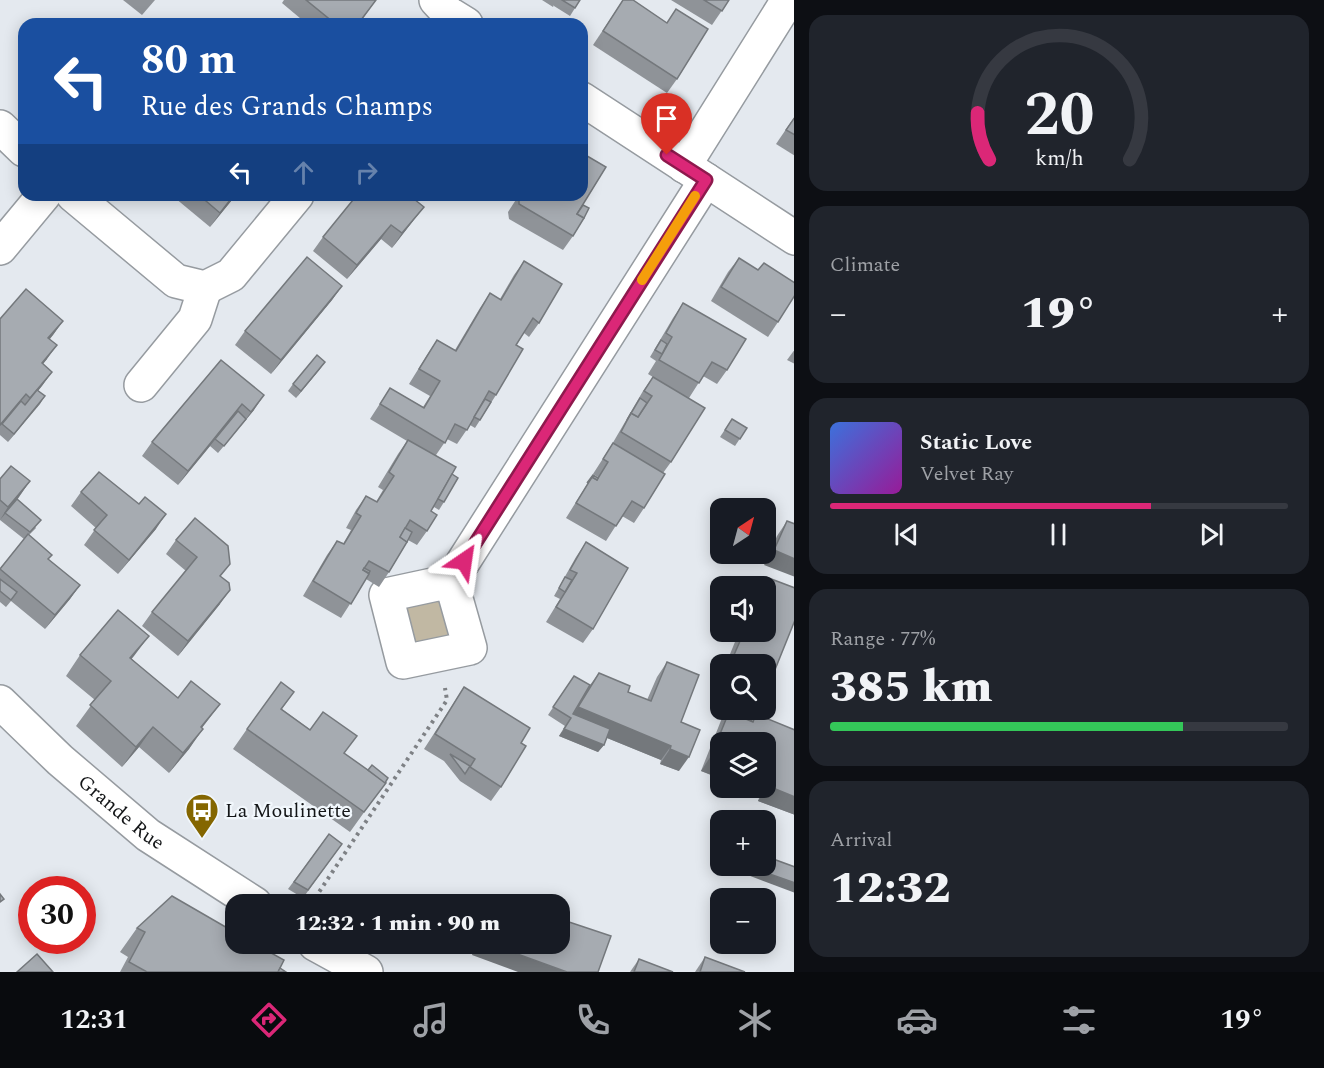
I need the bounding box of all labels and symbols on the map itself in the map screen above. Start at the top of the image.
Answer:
pin [641,93,692,155]
north arrow [710,498,776,564]
position arrow [432,529,496,593]
street label: Grande Rue [71,768,170,858]
bus stop icon: La Moulinette [184,792,220,839]
place label: La Moulinette [225,796,351,826]
speed limit sign: 30 [18,876,96,954]

